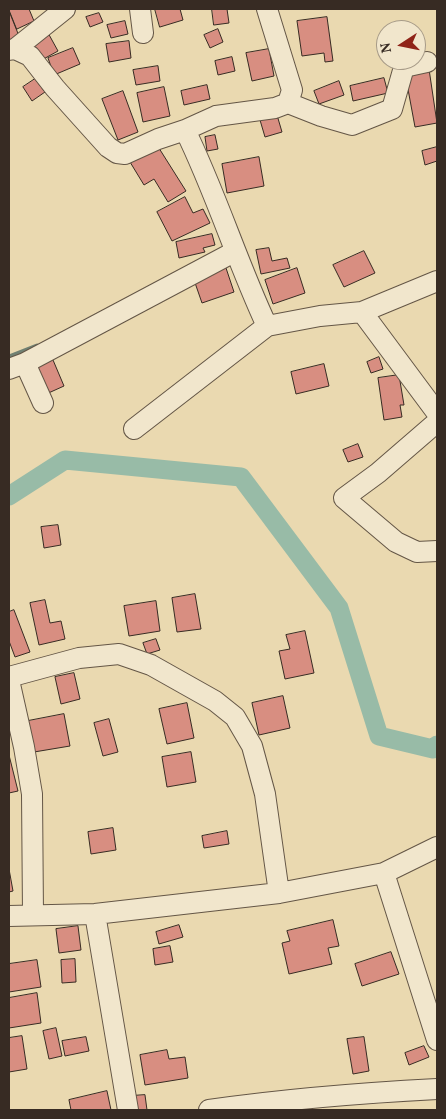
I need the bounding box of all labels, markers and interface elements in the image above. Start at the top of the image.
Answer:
north arrow [376,20,426,70]
text: N [376,41,397,55]

